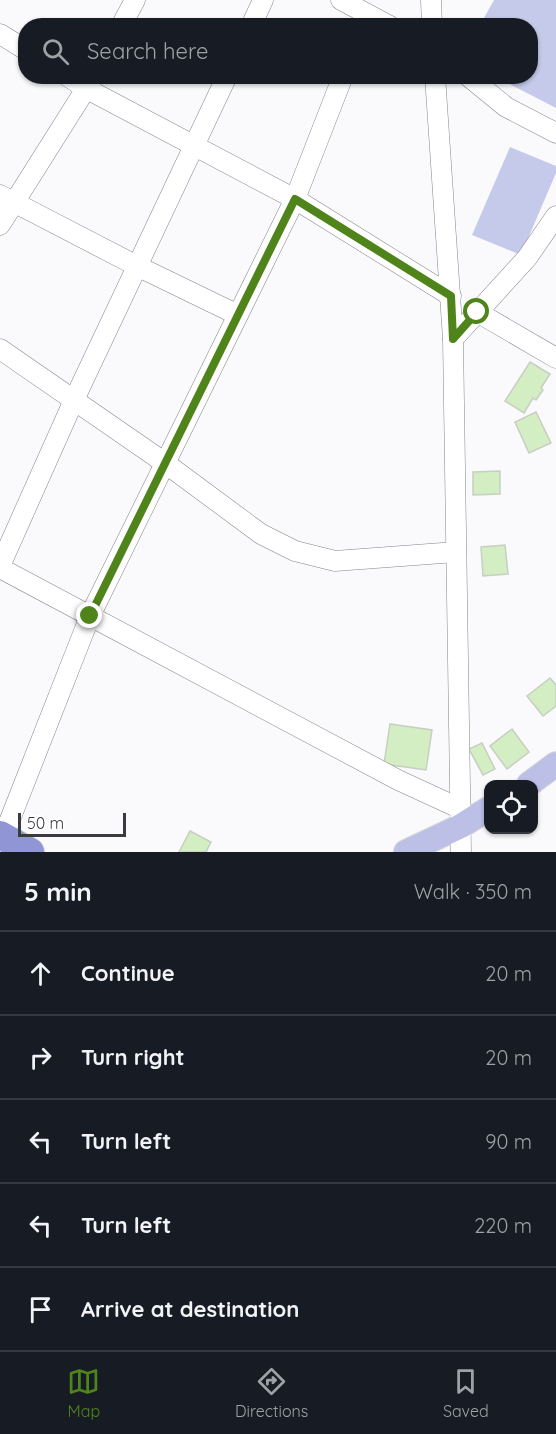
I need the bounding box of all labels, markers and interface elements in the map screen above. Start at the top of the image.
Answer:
search box [18,18,538,84]
icon: search [39,35,72,68]
text: Search here [87,37,208,65]
route start [463,298,489,324]
route end [76,602,102,628]
map controls [484,780,538,834]
button: locate [484,780,538,834]
scale bar [18,810,126,838]
text: 50 m [27,813,64,833]
text: 5 min [24,875,92,908]
text: Walk · 350 m [414,879,532,904]
icon: ahead [24,957,57,990]
text: Continue [81,959,175,987]
text: 20 m [485,961,532,986]
icon: right [24,1041,57,1074]
text: Turn right [81,1043,185,1071]
text: 20 m [485,1045,532,1070]
icon: left [24,1125,57,1158]
text: Turn left [81,1127,171,1155]
text: 90 m [485,1129,532,1154]
icon: left [24,1209,57,1242]
text: Turn left [81,1211,171,1239]
text: 220 m [474,1213,532,1238]
icon: arrive [24,1293,57,1326]
text: Arrive at destination [81,1295,299,1323]
tab: Map [67,1365,100,1421]
tab: Directions [235,1365,308,1421]
tab: Saved [443,1365,489,1421]

